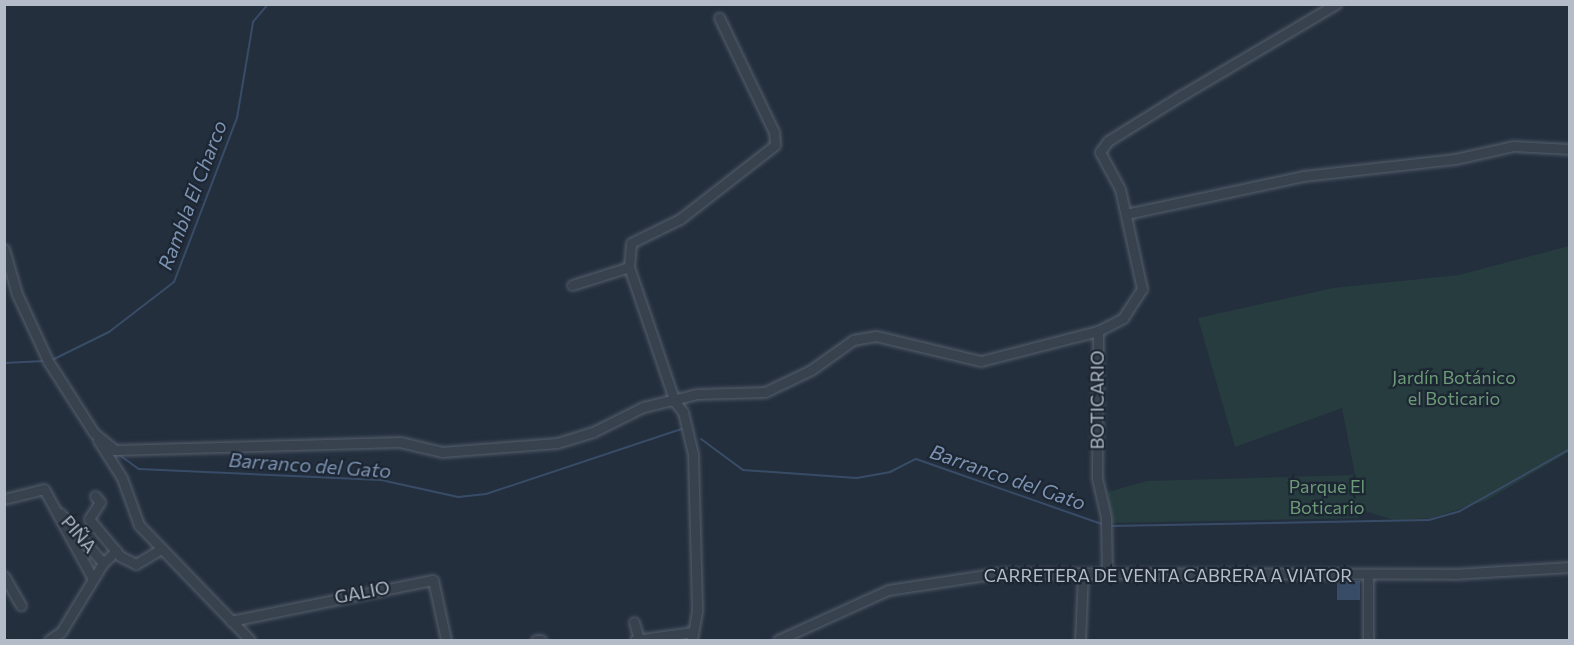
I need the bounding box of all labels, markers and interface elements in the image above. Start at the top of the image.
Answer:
water label: Rambla El Charco [152,117,232,273]
street label: BOTICARIO [1086,351,1108,449]
park label: Jardín Botánico el Boticario [1392,367,1516,410]
water label: Barranco del Gato [927,439,1089,515]
water label: Barranco del Gato [228,447,392,483]
park label: Parque El Boticario [1289,476,1365,518]
street label: PIÑA [57,511,101,557]
street label: CARRETERA DE VENTA CABRERA A VIATOR [984,564,1352,586]
street label: GALIO [333,576,391,608]

